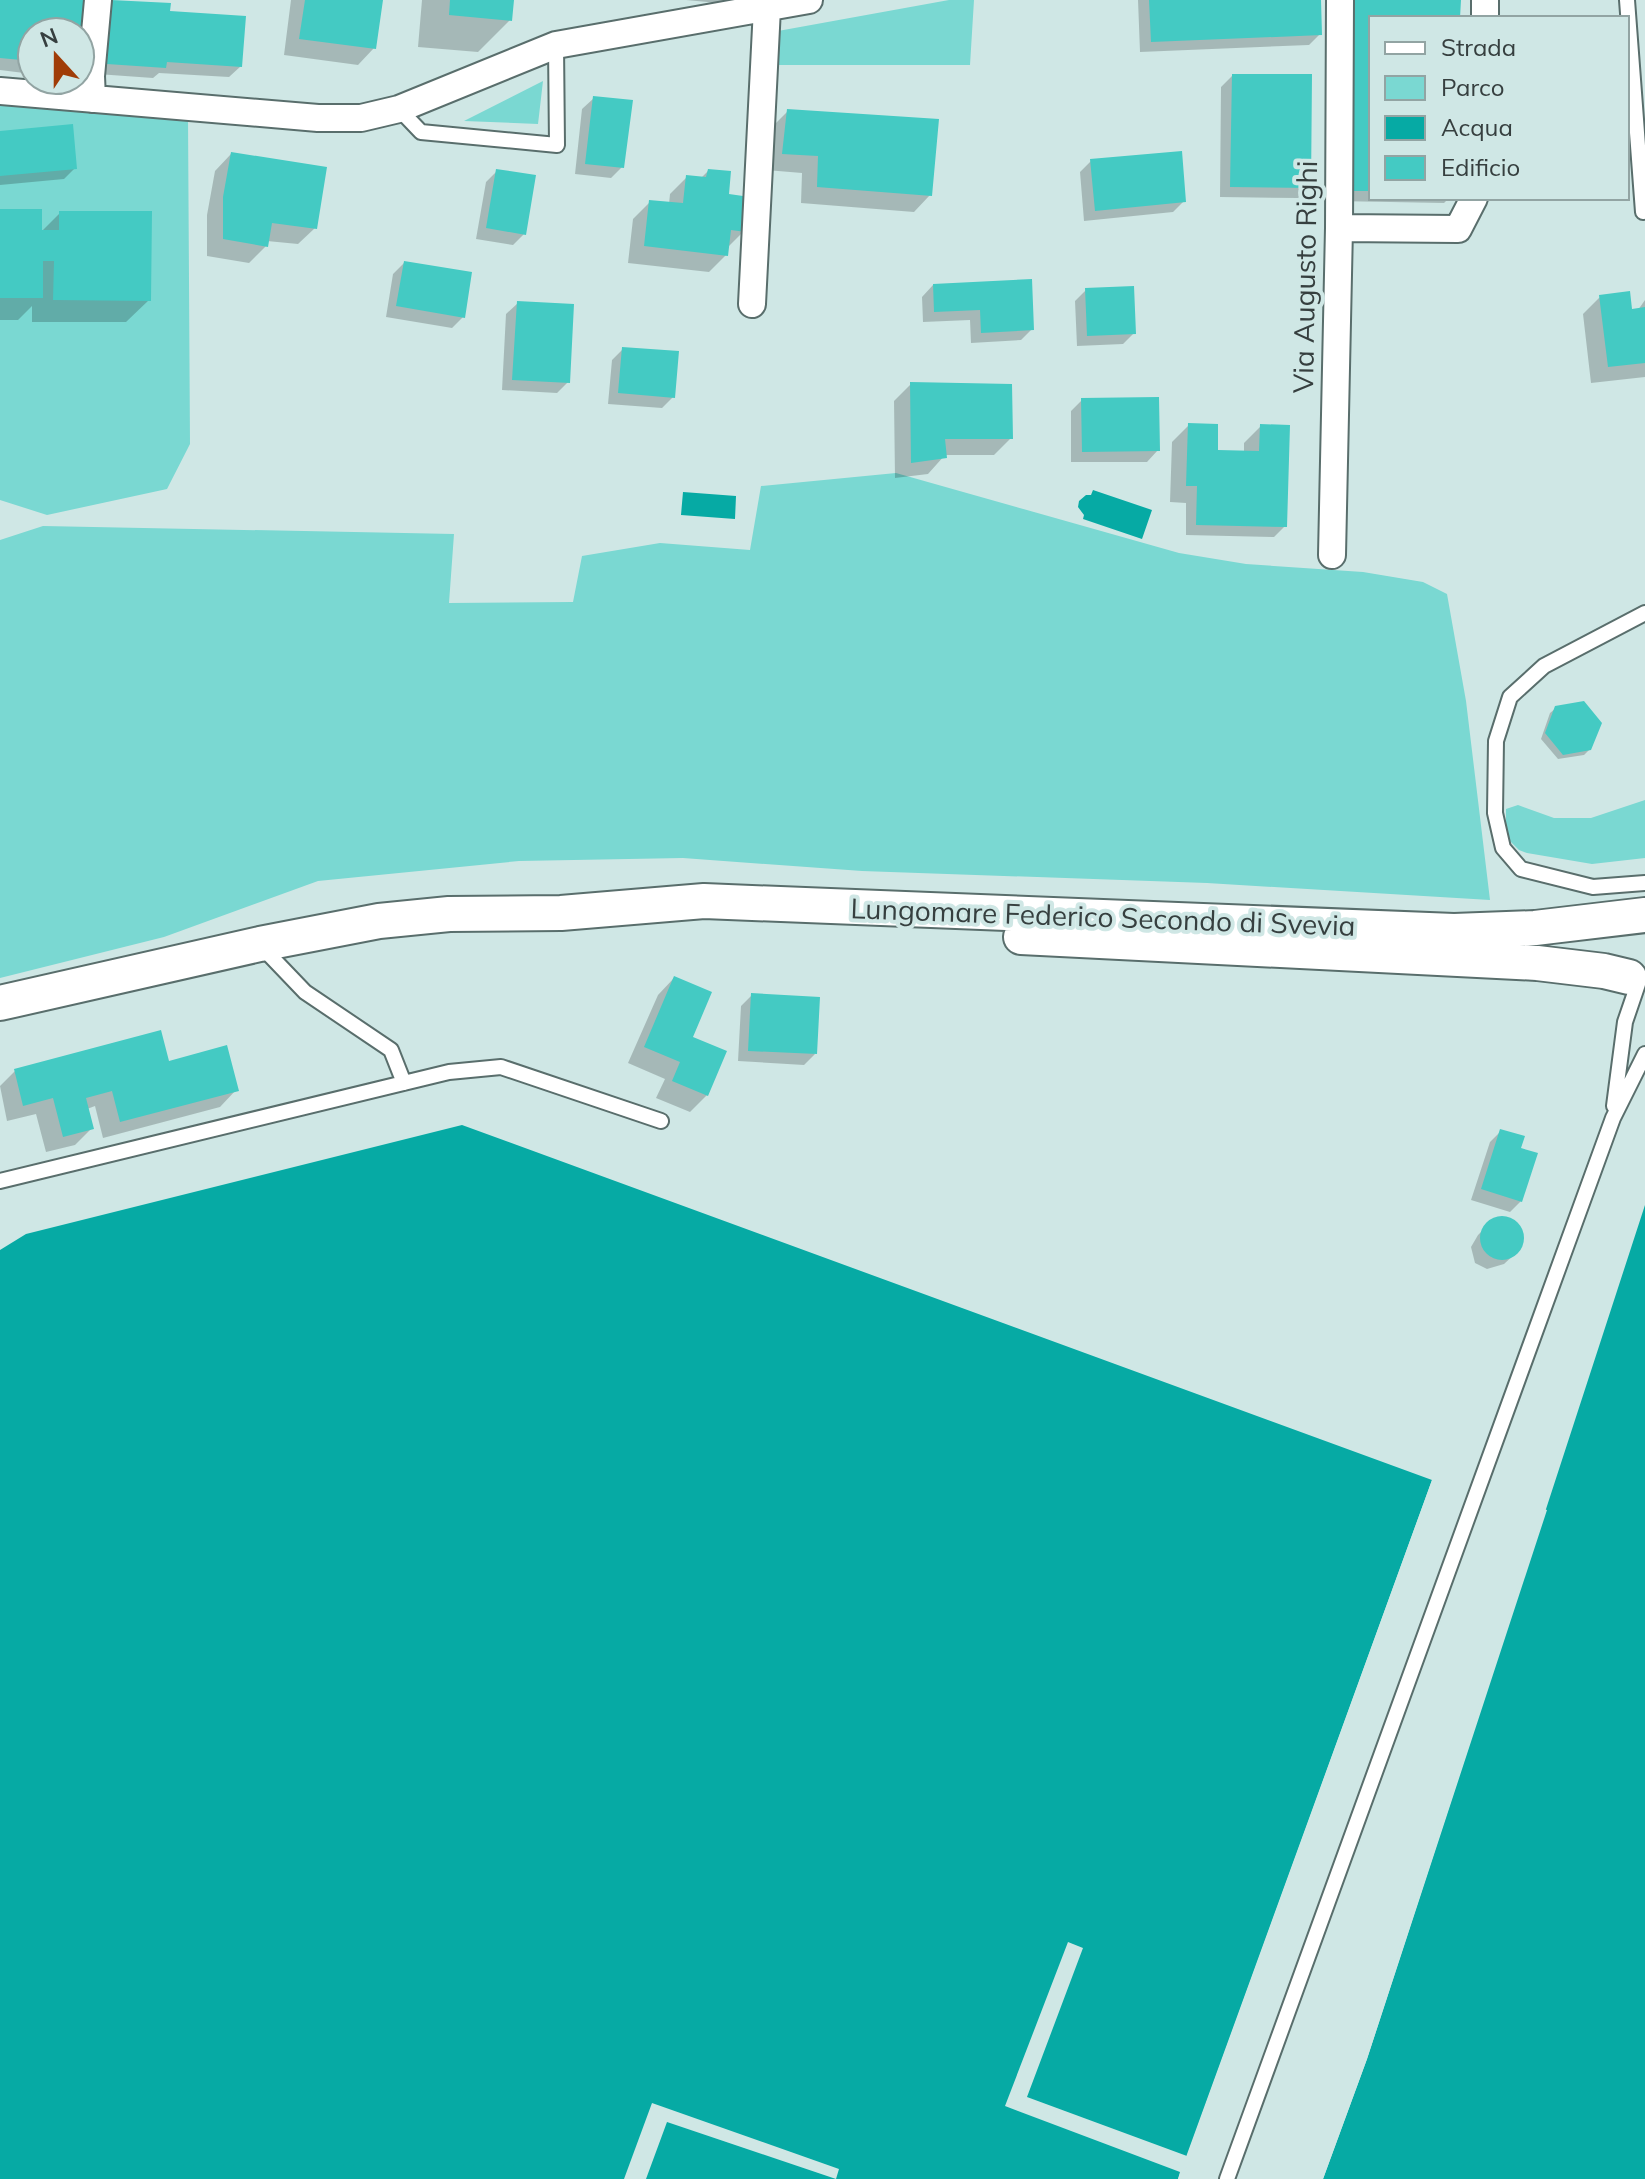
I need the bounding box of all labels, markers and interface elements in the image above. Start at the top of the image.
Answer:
north arrow [16,16,96,96]
legend [1369,16,1629,200]
text: N [36,21,62,53]
text: Strada [1441,32,1516,62]
text: Parco [1441,72,1504,102]
text: Acqua [1441,112,1513,142]
text: Edificio [1441,152,1520,182]
street label: Via Augusto Righi [1285,160,1324,394]
street label: Lungomare Federico Secondo di Svevia [850,890,1356,943]

